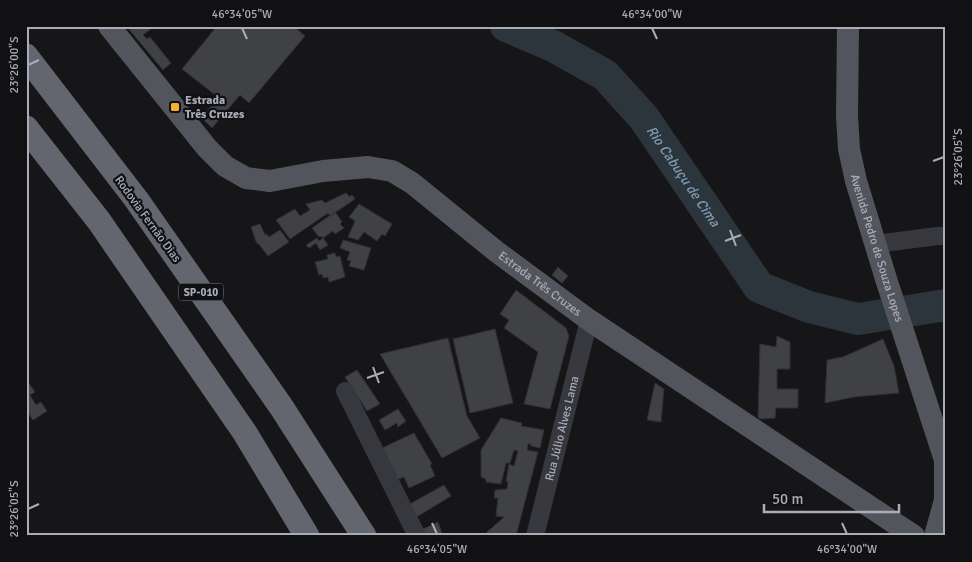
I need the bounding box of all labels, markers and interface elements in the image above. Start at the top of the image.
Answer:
text: 46°34'05"W [212,7,272,22]
text: 46°34'00"W [622,7,682,22]
text: 23°26'00"S [7,36,22,94]
place label: Estrada Três Cruzes [185,93,245,122]
marker: Estrada Três Cruzes [169,101,181,113]
water label: Rio Cabuçu de Cima [643,123,724,231]
text: 23°26'05"S [951,128,966,186]
street label: Rodovia Fernão Dias [111,173,184,265]
street label: Avenida Pedro de Souza Lopes [847,173,907,324]
street label: Estrada Três Cruzes [495,248,584,320]
road number: SP-010 [178,284,224,300]
street label: Rua Júlio Alves Lama [542,374,583,482]
text: 23°26'05"S [7,480,22,538]
scale bar [764,482,900,514]
text: 50 m [772,490,803,508]
text: 46°34'05"W [407,542,467,557]
text: 46°34'00"W [817,542,877,557]

